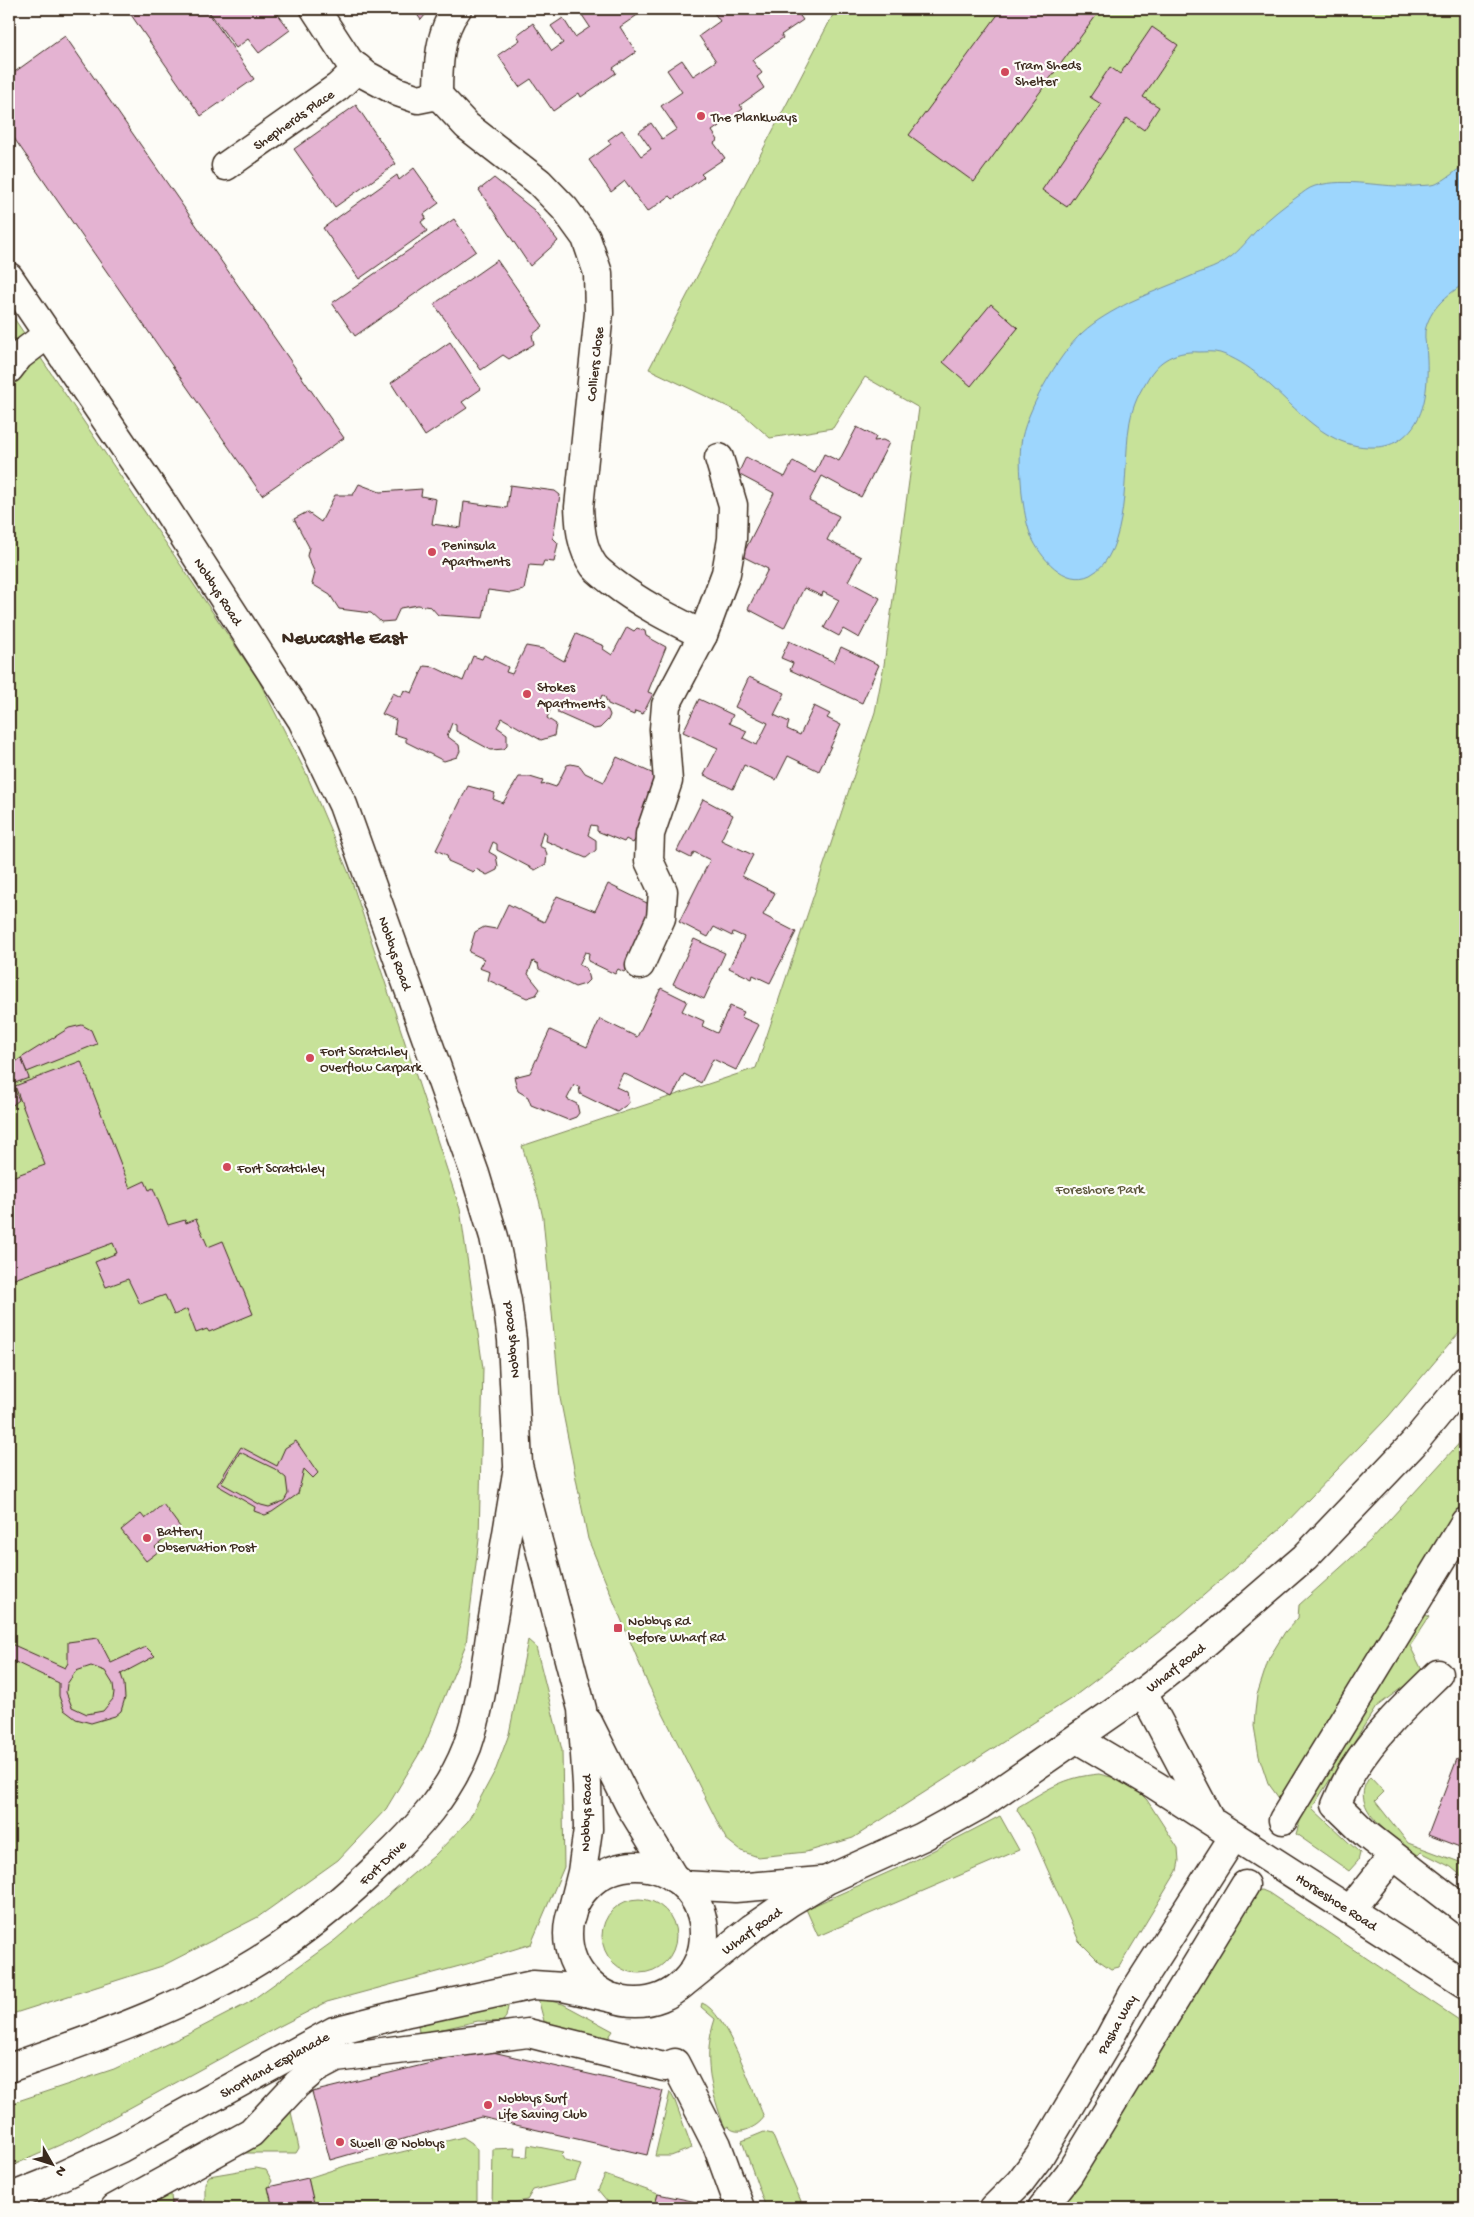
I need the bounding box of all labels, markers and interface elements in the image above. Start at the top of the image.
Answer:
place label: Tram Sheds Shelter [1014,58,1082,91]
marker: Tram Sheds Shelter [999,66,1011,78]
street label: Shepherds Place [251,86,339,155]
marker: The Plankways [695,110,707,122]
place label: The Plankways [710,110,797,127]
street label: Colliers Close [584,325,609,402]
place label: Peninsula Apartments [441,538,511,571]
marker: Peninsula Apartments [426,546,438,558]
street label: Nobbys Road [189,555,246,631]
district label: Newcastle East [282,628,408,651]
place label: Stokes Apartments [537,680,606,713]
marker: Stokes Apartments [521,688,533,700]
street label: Nobbys Road [373,915,415,995]
place label: Fort Scratchley Overflow Carpark [319,1044,424,1077]
marker: Fort Scratchley Overflow Carpark [304,1052,316,1064]
marker: Fort Scratchley [221,1161,233,1173]
place label: Fort Scratchley [236,1161,325,1178]
park label: Foreshore Park [1055,1182,1146,1199]
street label: Nobbys Road [500,1299,525,1379]
place label: Battery Observation Post [156,1524,257,1557]
marker: Battery Observation Post [141,1532,153,1544]
place label: Nobbys Rd before Wharf Rd [628,1614,727,1647]
marker: Nobbys Rd before Wharf Rd [612,1622,624,1634]
street label: Wharf Road [1144,1640,1211,1697]
street label: Nobbys Road [578,1773,597,1852]
street label: Fort Drive [356,1837,411,1891]
street label: Horseshoe Road [1292,1870,1381,1937]
street label: Wharf Road [719,1903,787,1960]
street label: Pasha Way [1094,1992,1142,2059]
street label: Shortland Esplanade [218,2029,334,2103]
place label: Nobbys Surf Life Saving Club [498,2091,588,2124]
marker: Nobbys Surf Life Saving Club [482,2099,494,2111]
marker: Swell @ Nobbys [334,2136,346,2148]
place label: Swell @ Nobbys [350,2136,445,2153]
north arrow [28,2140,78,2190]
text: N [51,2162,70,2180]

